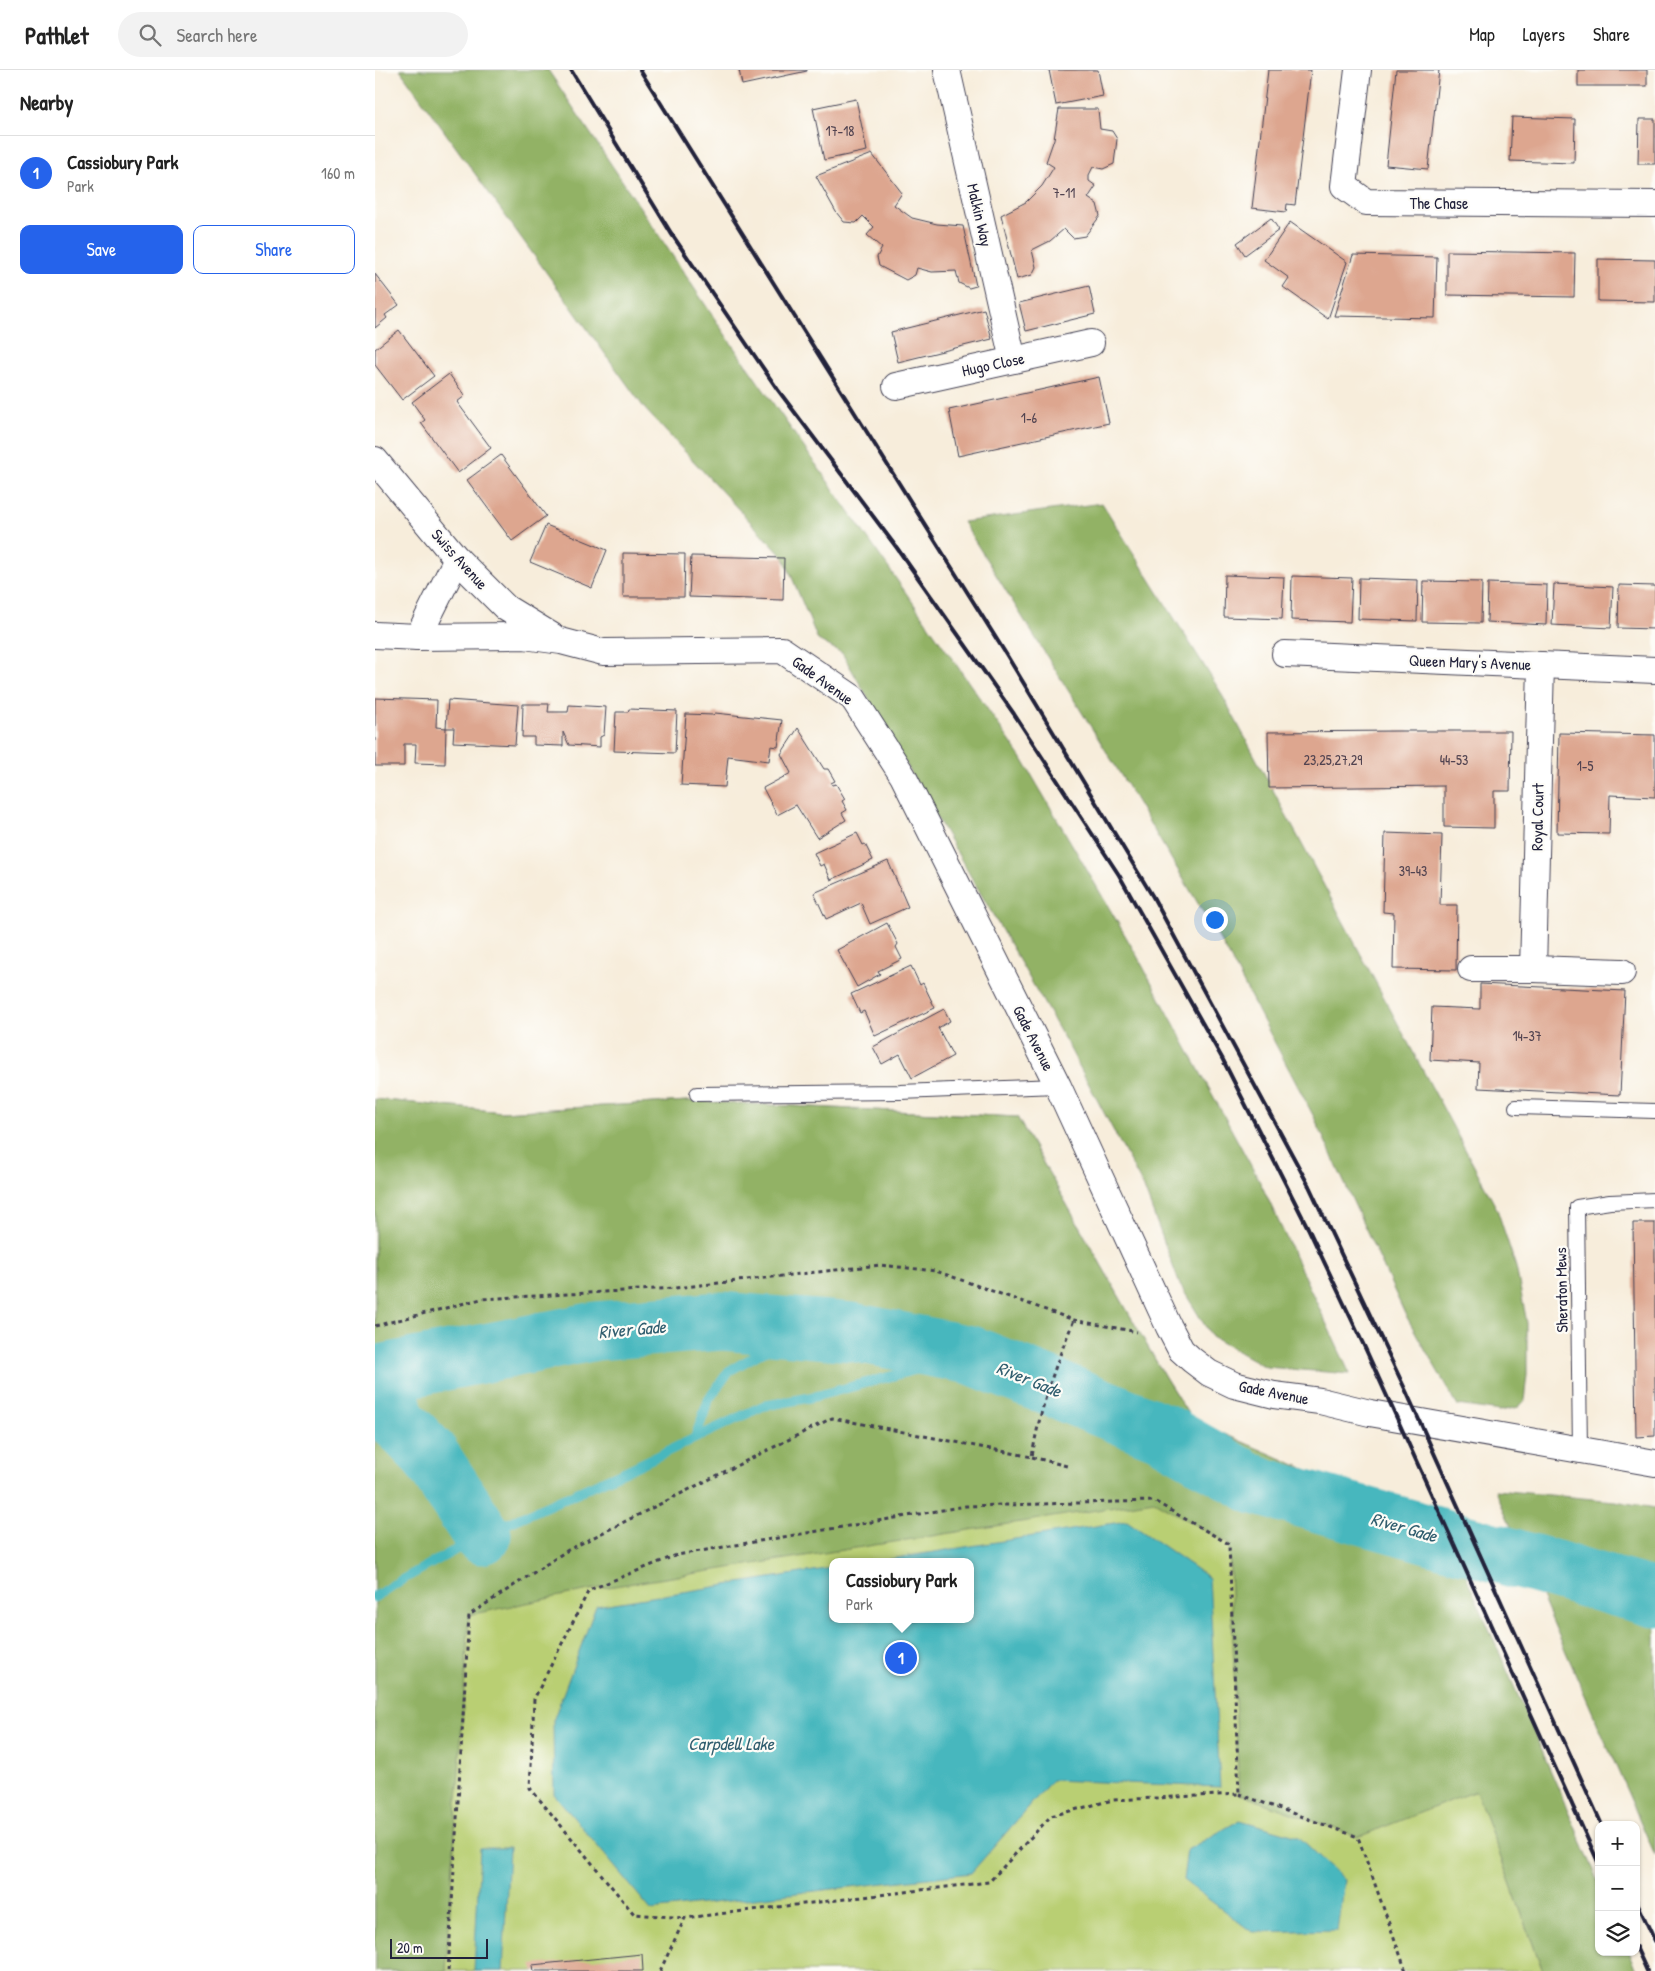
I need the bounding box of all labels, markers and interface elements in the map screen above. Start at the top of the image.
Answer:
search box [118,12,468,57]
text: Pathlet [25,19,88,51]
icon: search [136,21,164,49]
text: Search here [176,22,258,48]
text: Map [1469,22,1495,47]
text: Layers [1523,22,1565,47]
text: Share [1593,22,1630,47]
text: Nearby [20,88,73,117]
house number: 17-18 [826,121,854,140]
text: Cassiobury Park [67,149,178,175]
text: 1 [33,162,39,184]
text: 160 m [321,162,355,184]
text: Park [67,175,94,197]
street label: Malkin Way [962,181,998,249]
house number: 7-11 [1053,183,1075,202]
street label: The Chase [1410,192,1469,214]
button: Save [20,225,183,274]
button: Share [193,225,355,274]
street label: Hugo Close [960,347,1027,381]
house number: 1-6 [1021,408,1038,427]
street label: Swiss Avenue [427,524,494,595]
street label: Queen Mary's Avenue [1409,649,1532,675]
street label: Gade Avenue [788,650,859,710]
house number: 23,25,27,29 [1304,750,1362,769]
house number: 44-53 [1440,750,1468,769]
house number: 1-5 [1577,756,1593,775]
street label: Royal Court [1525,782,1549,851]
house number: 39-43 [1399,861,1427,880]
your location [1202,907,1228,933]
street label: Gade Avenue [1008,1001,1060,1075]
house number: 14-37 [1512,1026,1542,1045]
street label: Sheraton Mews [1549,1247,1573,1333]
water label: River Gade [597,1314,668,1344]
water label: River Gade [993,1355,1066,1404]
street label: Gade Avenue [1237,1374,1311,1410]
water label: River Gade [1368,1506,1441,1549]
popup [829,1558,974,1623]
text: Cassiobury Park [846,1567,957,1593]
text: Park [846,1593,873,1615]
pin: 1 [885,1639,917,1677]
water label: Carpdell Lake [688,1731,775,1756]
map controls [1595,1821,1640,1956]
button: + [1595,1821,1640,1866]
button: − [1595,1866,1640,1911]
button: layers [1595,1911,1640,1956]
scale bar [390,1936,487,1959]
text: 20 m [397,1938,423,1957]

